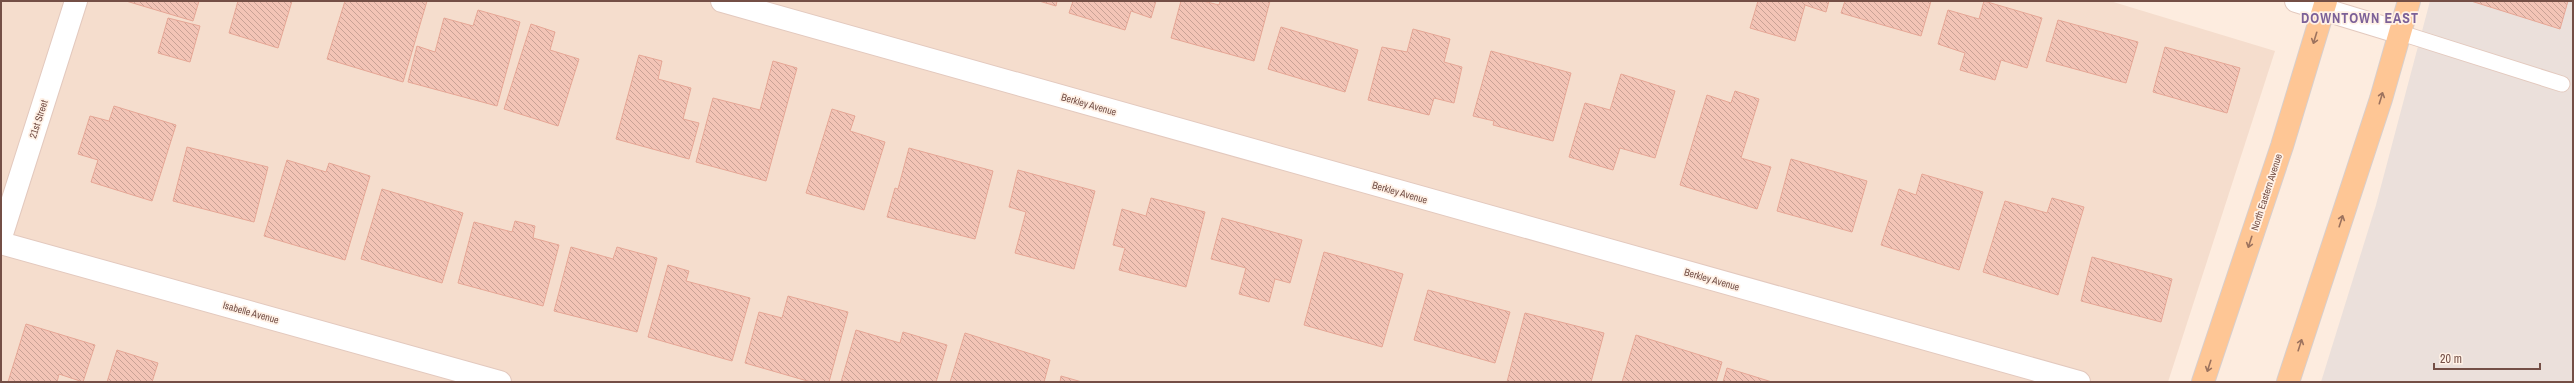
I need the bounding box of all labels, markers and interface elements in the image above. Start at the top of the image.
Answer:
district label: DOWNTOWN EAST [2301,9,2419,27]
one-way arrow [2311,32,2318,45]
street label: Berkley Avenue [1060,90,1118,119]
one-way arrow [2378,92,2385,105]
street label: 21st Street [26,98,51,140]
street label: North Eastern Avenue [2248,152,2285,232]
street label: Berkley Avenue [1371,178,1429,207]
one-way arrow [2338,215,2345,228]
one-way arrow [2245,236,2253,248]
street label: Berkley Avenue [1683,265,1741,294]
street label: Isabelle Avenue [221,298,281,327]
one-way arrow [2297,339,2305,351]
scale bar [2434,345,2540,371]
text: 20 m [2440,351,2462,367]
one-way arrow [2205,359,2212,372]

